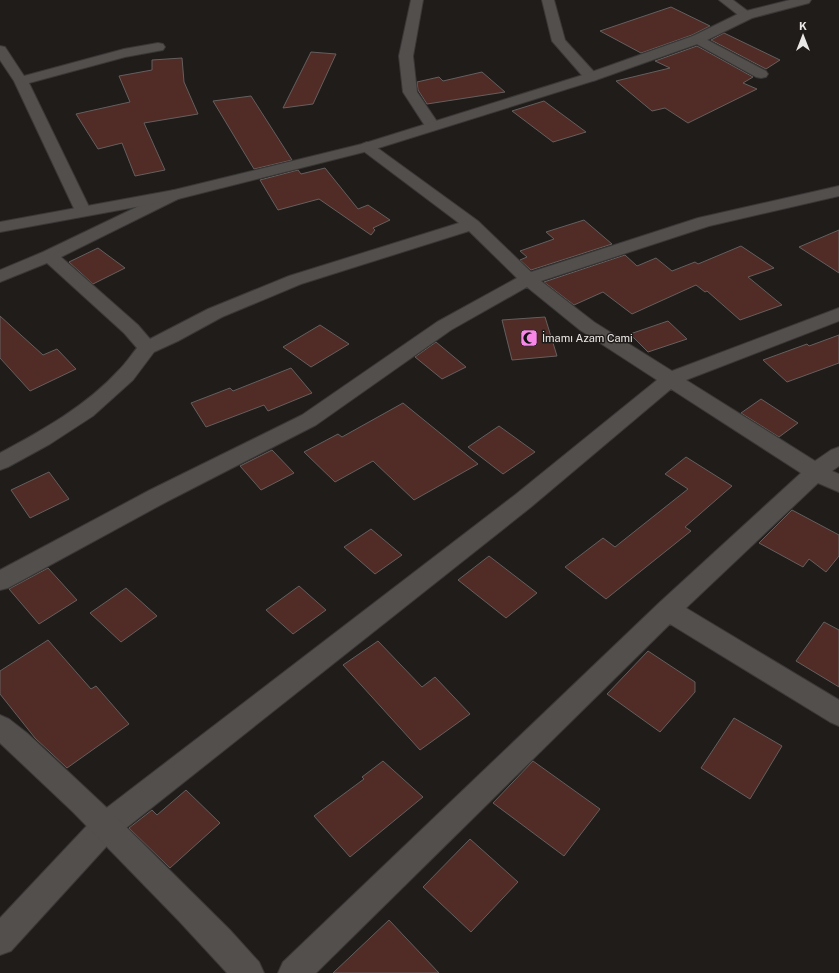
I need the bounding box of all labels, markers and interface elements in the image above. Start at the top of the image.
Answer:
north arrow [783,16,823,56]
text: K [799,20,807,32]
mosque icon: İmamı Azam Cami [519,328,539,348]
place label: İmamı Azam Cami [542,331,633,344]

